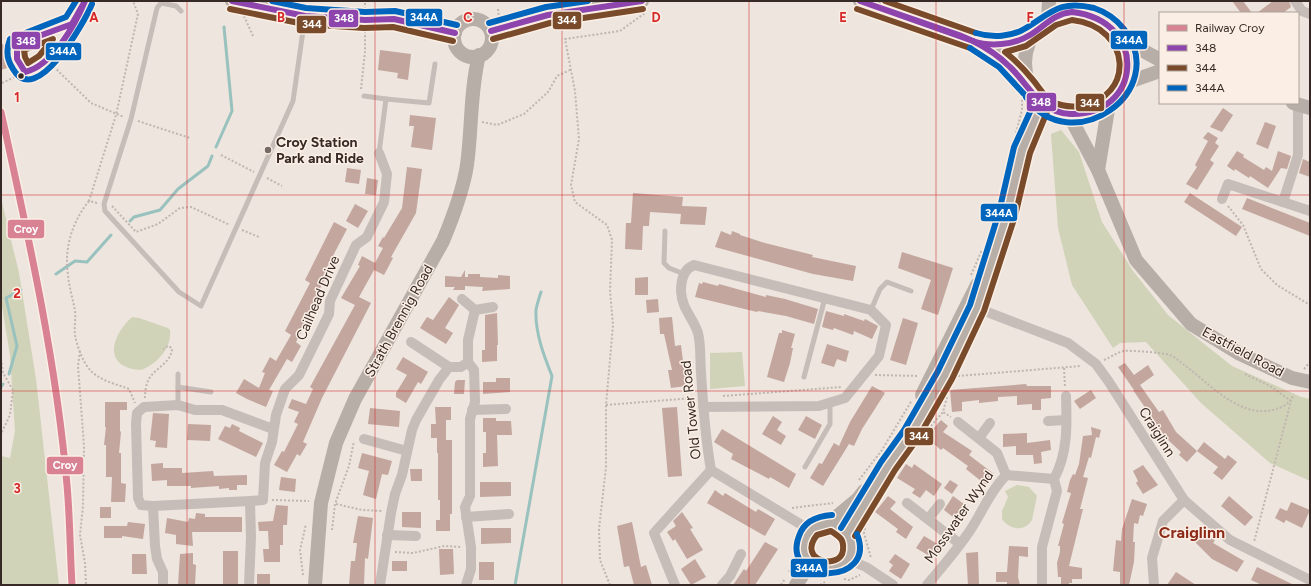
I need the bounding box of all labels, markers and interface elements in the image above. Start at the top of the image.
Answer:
line badge: 344A [405,8,443,27]
line badge: 348 [328,9,359,28]
text: A [89,10,99,25]
text: B [277,10,285,25]
text: C [463,10,473,25]
text: D [651,10,661,25]
text: E [839,10,847,25]
text: F [1026,10,1034,25]
text: 344A [410,11,438,24]
line badge: 344 [552,11,582,30]
text: 348 [334,12,354,25]
legend [1159,12,1299,104]
text: 344 [557,14,577,27]
line badge: 344 [296,15,327,34]
text: 344 [302,18,322,31]
text: Railway Croy [1195,21,1265,35]
line badge: 344A [1110,30,1148,50]
line badge: 348 [11,31,41,50]
text: 344A [1115,34,1143,47]
text: 348 [16,35,36,48]
text: 348 [1195,41,1216,55]
line badge: 344A [45,42,82,61]
text: 344A [49,45,77,58]
text: 344 [1195,61,1217,75]
unlabelled marker [16,71,26,81]
text: 344A [1195,81,1225,95]
text: 1 [14,90,20,105]
line badge: 348 [1026,92,1057,112]
line badge: 344 [1075,93,1105,112]
text: 348 [1031,96,1051,109]
text: 344 [1080,97,1100,110]
place label: Croy Station Park and Ride [276,134,364,167]
marker: Croy Station Park and Ride [263,145,273,155]
line badge: 344A [980,203,1018,222]
text: 344A [985,207,1013,220]
line badge: Croy [7,219,45,239]
text: Croy [14,223,39,236]
street label: Cailhead Drive [293,253,344,343]
street label: Strath Brennig Road [361,262,437,380]
text: 2 [13,286,21,301]
street label: Eastfield Road [1199,323,1287,381]
street label: Old Tower Road [677,360,705,460]
street label: Craiglinn [1135,404,1179,460]
line badge: 344 [904,427,934,446]
text: 344 [909,430,929,443]
line badge: Croy [46,456,84,475]
text: Croy [53,459,78,472]
street label: Mosswater Wynd [921,468,997,566]
text: 3 [13,481,21,496]
district label: Craiglinn [1159,523,1225,542]
line badge: 344A [790,558,828,578]
text: 344A [795,562,823,575]

